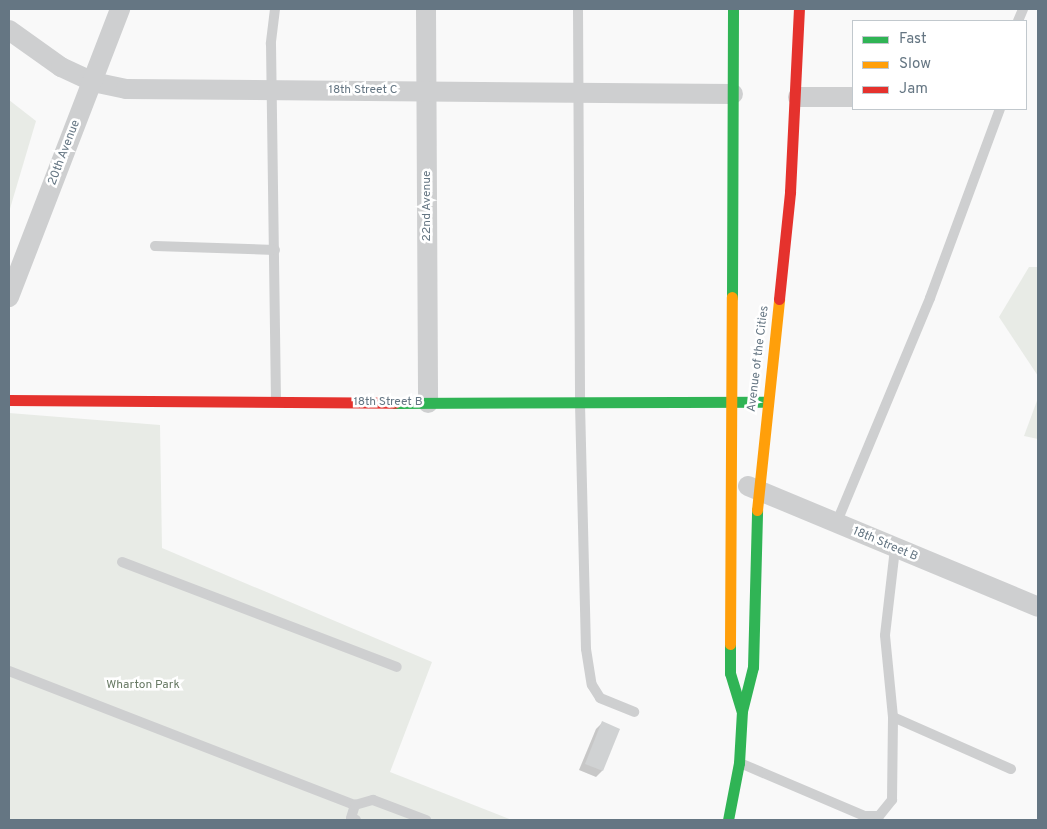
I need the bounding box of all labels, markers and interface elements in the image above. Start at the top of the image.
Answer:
legend [852,20,1027,110]
text: Fast [899,30,927,49]
text: Slow [899,55,931,74]
text: Jam [899,80,928,99]
street label: 18th Street C [328,84,398,98]
street label: 20th Avenue [46,118,84,188]
street label: 22nd Avenue [421,170,435,242]
street label: Avenue of the Cities [745,305,773,413]
street label: 18th Street B [353,396,423,410]
street label: 18th Street B [850,525,920,565]
park label: Wharton Park [106,679,180,693]

